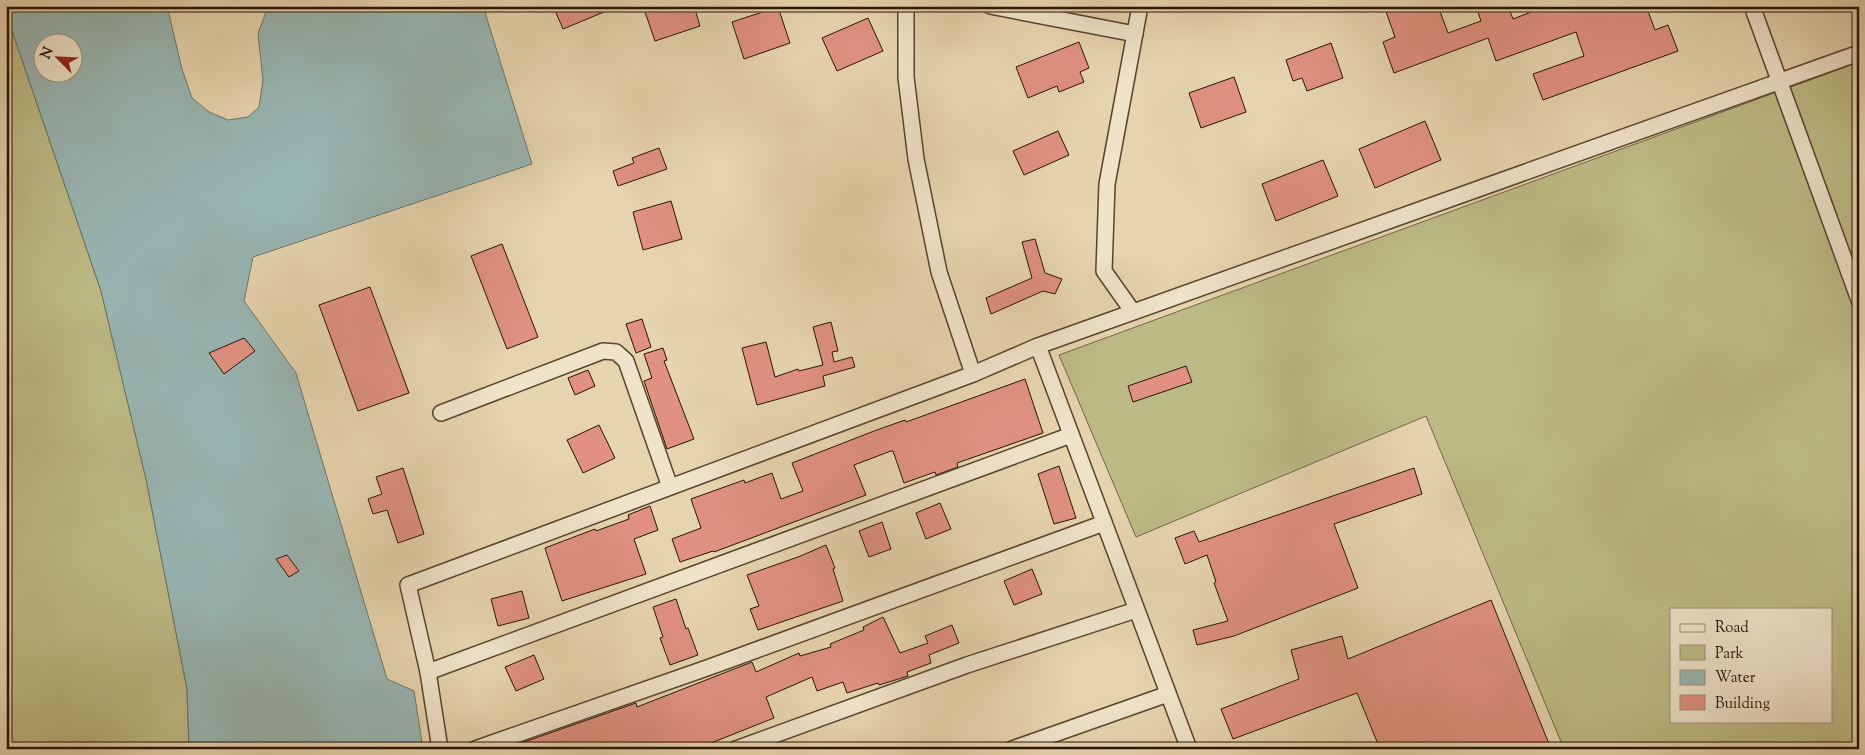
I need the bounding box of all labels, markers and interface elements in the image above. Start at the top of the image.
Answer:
north arrow [32,32,82,82]
text: N [37,44,59,63]
legend [1670,608,1832,722]
text: Road [1715,618,1749,639]
text: Park [1715,644,1744,665]
text: Water [1715,668,1756,689]
text: Building [1715,694,1770,715]

